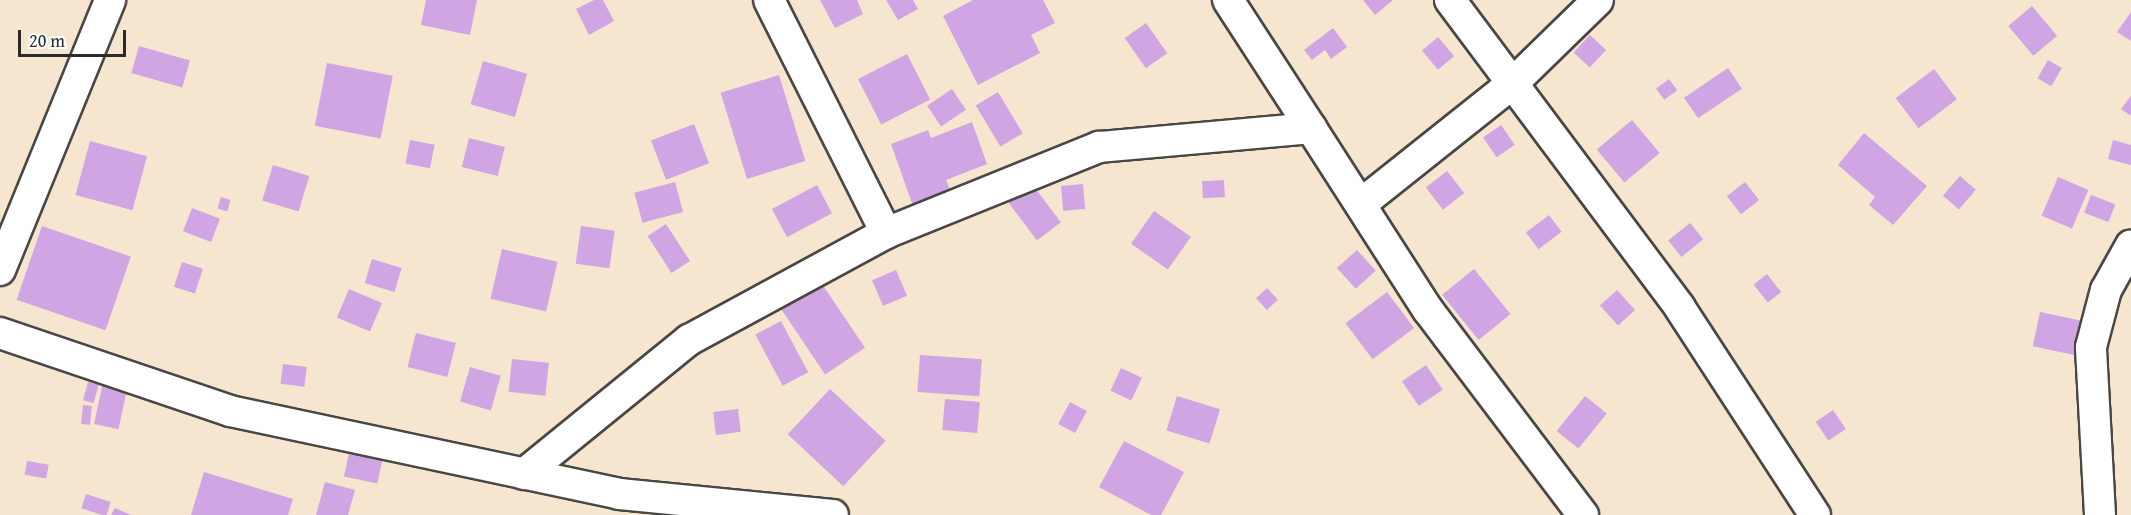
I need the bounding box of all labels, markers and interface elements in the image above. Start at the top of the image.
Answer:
scale bar [21,18,129,56]
text: 20 m [29,27,65,54]

